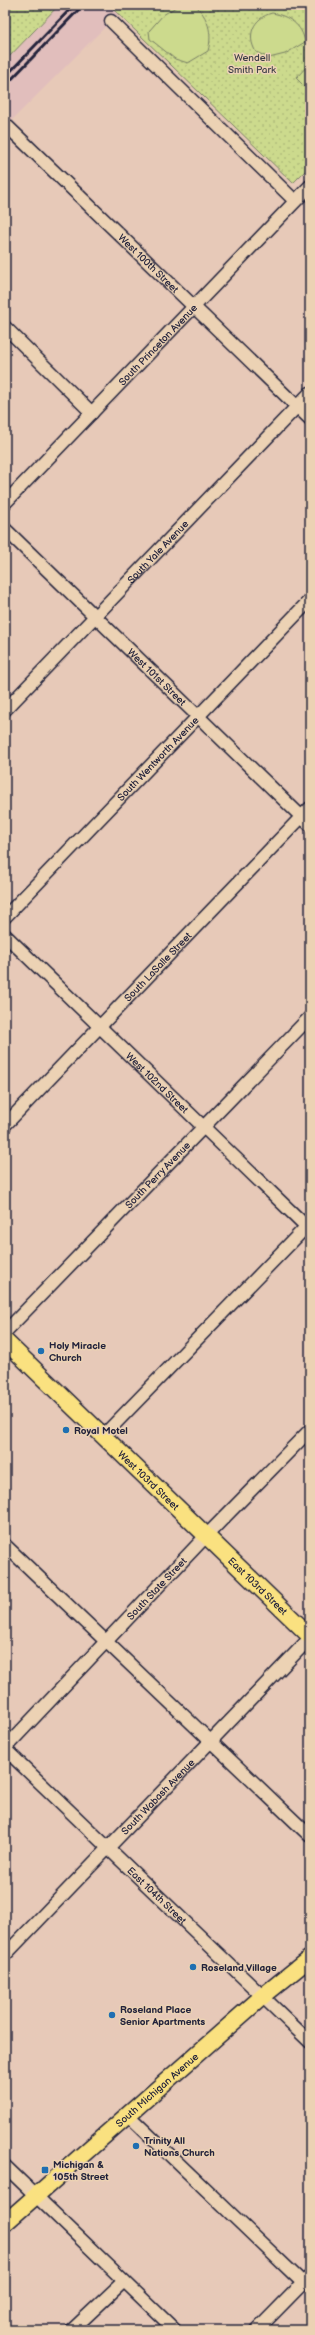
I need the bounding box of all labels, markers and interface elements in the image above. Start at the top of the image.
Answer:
park label: Wendell Smith Park [228,52,276,76]
street label: West 100th Street [115,232,181,296]
street label: South Princeton Avenue [116,302,200,388]
street label: South Yale Avenue [125,518,191,586]
street label: West 101st Street [125,646,188,708]
street label: South Wentworth Avenue [115,714,202,804]
street label: South LaSalle Street [122,930,194,1004]
street label: West 102nd Street [123,1050,190,1116]
street label: South Perry Avenue [123,1139,193,1211]
place label: Holy Miracle Church [49,1340,106,1364]
marker: Holy Miracle Church [36,1346,46,1356]
marker: Royal Motel [61,1425,71,1435]
place label: Royal Motel [74,1425,128,1437]
street label: West 103rd Street [115,1449,181,1513]
street label: South State Street [125,1555,190,1623]
street label: East 103rd Street [225,1555,290,1618]
street label: South Wabash Avenue [119,1757,197,1838]
street label: East 104th Street [124,1865,189,1927]
marker: Roseland Village [188,1962,198,1972]
place label: Roseland Village [201,1962,277,1974]
place label: Roseland Place Senior Apartments [120,2004,205,2028]
marker: Roseland Place Senior Apartments [107,2010,117,2020]
street label: South Michigan Avenue [114,2051,201,2130]
place label: Trinity All Nations Church [144,2135,215,2159]
marker: Trinity All Nations Church [131,2141,141,2151]
place label: Michigan & 105th Street [53,2159,109,2183]
marker: Michigan & 105th Street [40,2165,50,2175]

